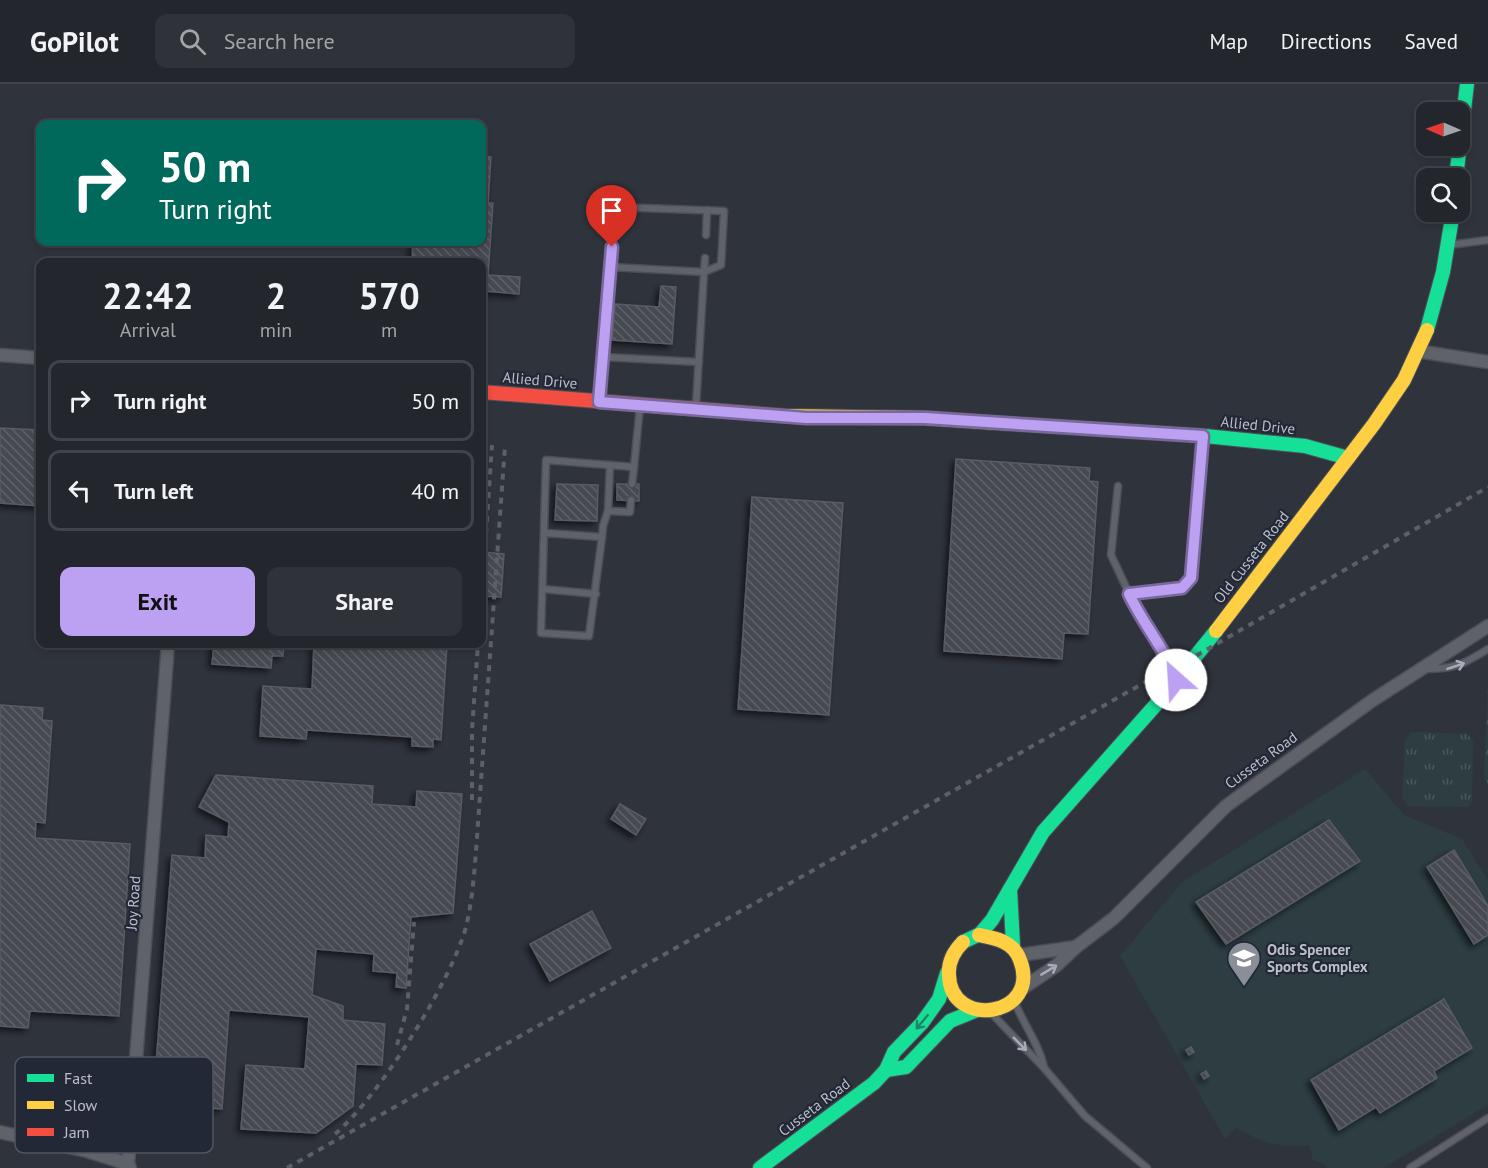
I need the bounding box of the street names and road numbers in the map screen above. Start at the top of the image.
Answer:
street label: Allied Drive [502,367,578,393]
street label: Allied Drive [1220,412,1296,438]
street label: Old Cusseta Road [1209,507,1293,607]
street label: Cusseta Road [1221,727,1301,793]
street label: Joy Road [122,875,144,932]
street label: Cusseta Road [774,1074,854,1140]

